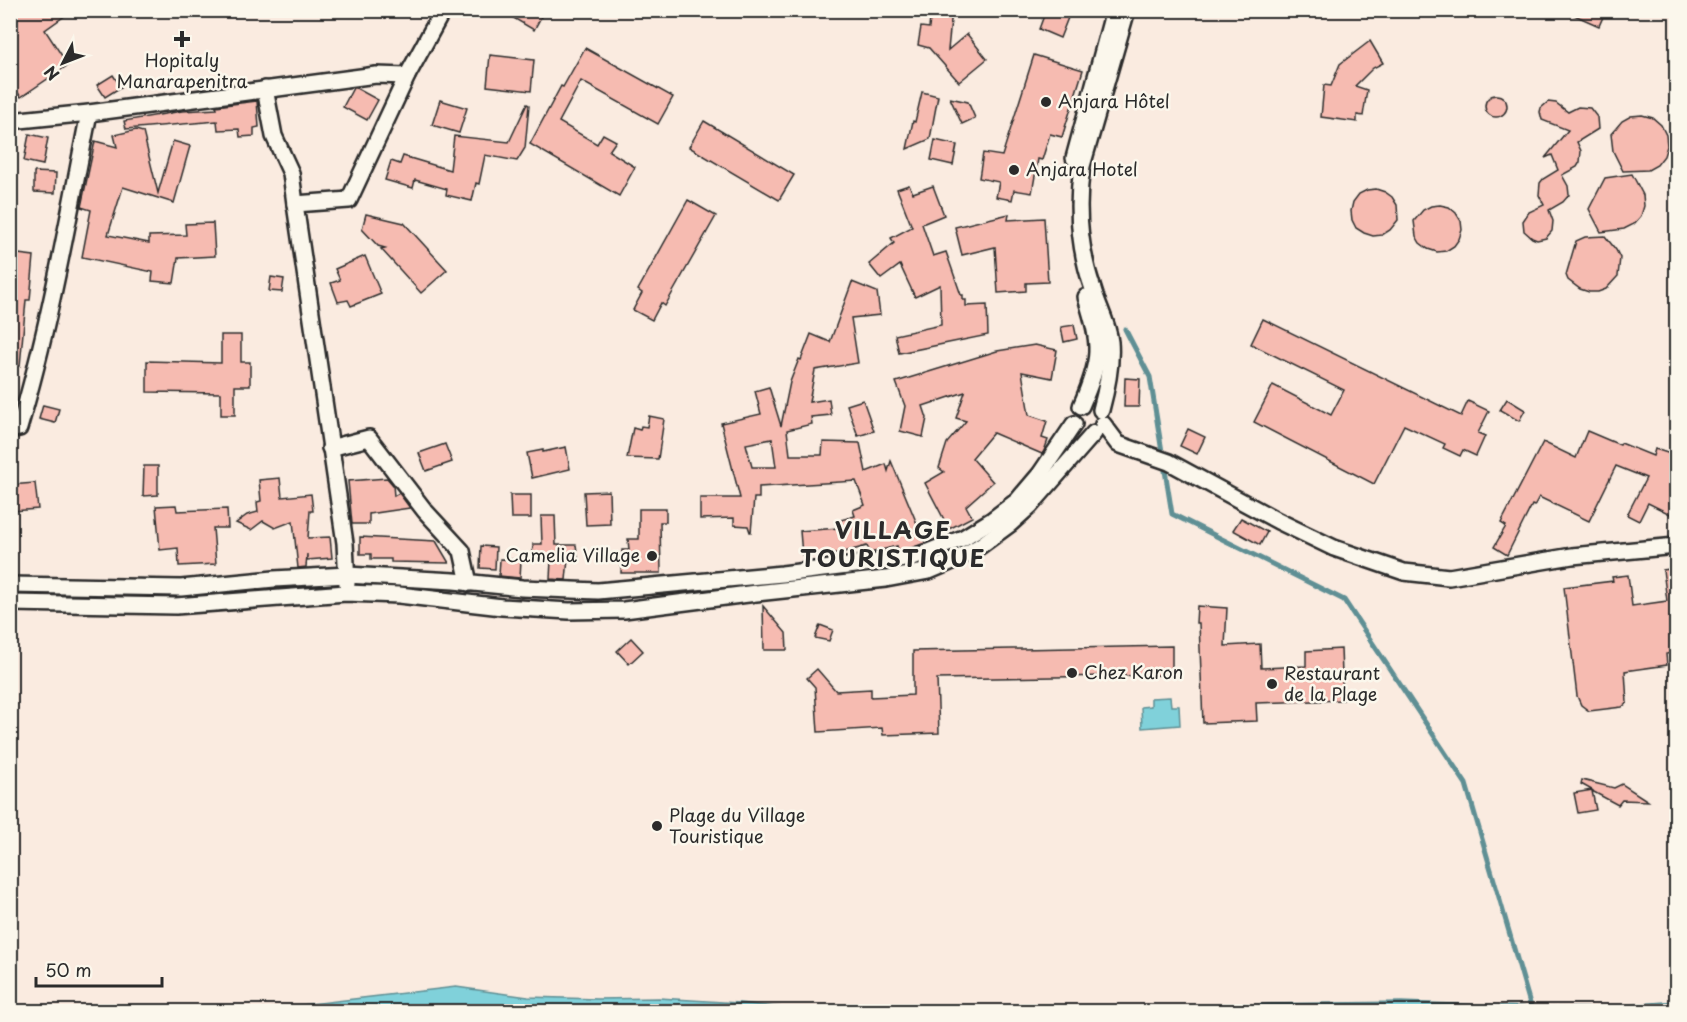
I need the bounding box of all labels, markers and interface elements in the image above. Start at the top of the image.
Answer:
marker: Hopitaly Manarapenitra [173,30,191,48]
north arrow [33,33,93,93]
place label: Hopitaly Manarapenitra [116,46,248,94]
text: N [38,61,64,86]
place label: Anjara Hôtel [1058,87,1170,114]
marker: Anjara Hôtel [1039,95,1053,109]
place label: Anjara Hotel [1026,155,1138,182]
marker: Anjara Hotel [1007,163,1021,177]
district label: VILLAGE TOURISTIQUE [800,511,986,575]
place label: Camelia Village [505,541,640,568]
marker: Camelia Village [645,549,659,563]
place label: Chez Karon [1084,658,1183,685]
place label: Restaurant de la Plage [1284,659,1380,707]
marker: Chez Karon [1065,666,1079,680]
marker: Restaurant de la Plage [1265,677,1279,691]
place label: Plage du Village Touristique [669,801,805,849]
marker: Plage du Village Touristique [650,819,664,833]
scale bar [36,950,162,988]
text: 50 m [45,956,92,983]

